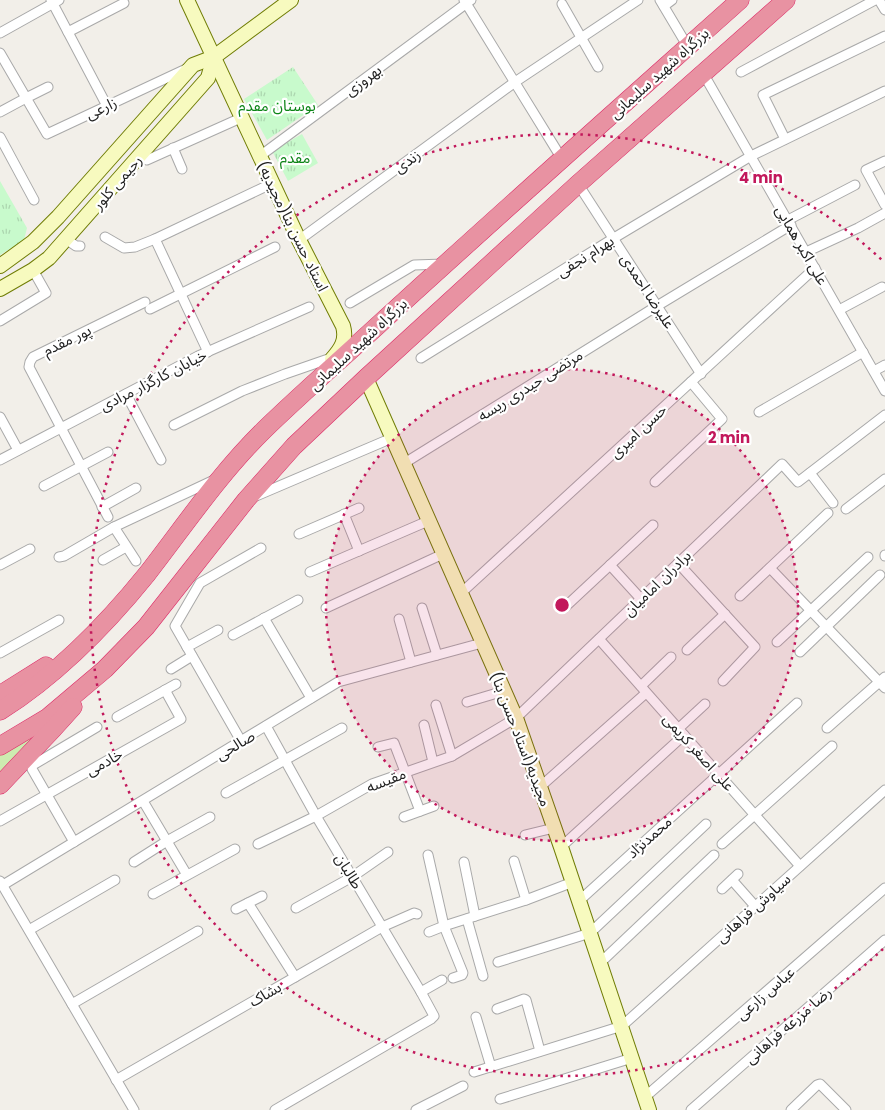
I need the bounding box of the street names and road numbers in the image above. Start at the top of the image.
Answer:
street label: بزرگراه شهید سلیمانی [605,23,713,123]
street label: بهروزی [340,59,386,101]
street label: زارعی [82,92,120,124]
street label: زندی [389,144,425,178]
street label: رحیمی کلور [87,150,147,215]
street label: استاد حسن بنا(مجیدیه) [252,157,334,295]
street label: علی اکبر همایی [771,201,834,289]
street label: بهرام نجفی [552,230,618,283]
street label: علیرضا احمدی [616,249,680,333]
street label: بزرگراه شهید سلیمانی [304,293,412,395]
street label: پور مقدم [39,319,95,362]
street label: خیابان کارگزار مرادی [96,344,210,416]
street label: مرتضی حیدری ریسه [474,344,586,426]
street label: حسن امیری [605,399,671,463]
street label: برادران امامیان [618,545,696,621]
street label: مجیدیه(استاد حسن بنا) [486,669,556,809]
street label: علی اصغر کریمی [658,709,740,796]
street label: صالحی [211,725,259,765]
street label: خادمی [82,743,126,781]
street label: مقیسه [363,763,409,797]
street label: محمدنژاد [622,811,676,863]
street label: طالبان [330,849,368,893]
street label: سیاوش فراهانی [711,868,795,947]
street label: عباس زارعی [731,961,799,1024]
street label: بشاک [245,976,285,1012]
street label: رضا مزرعه فراهانی [740,981,836,1069]

